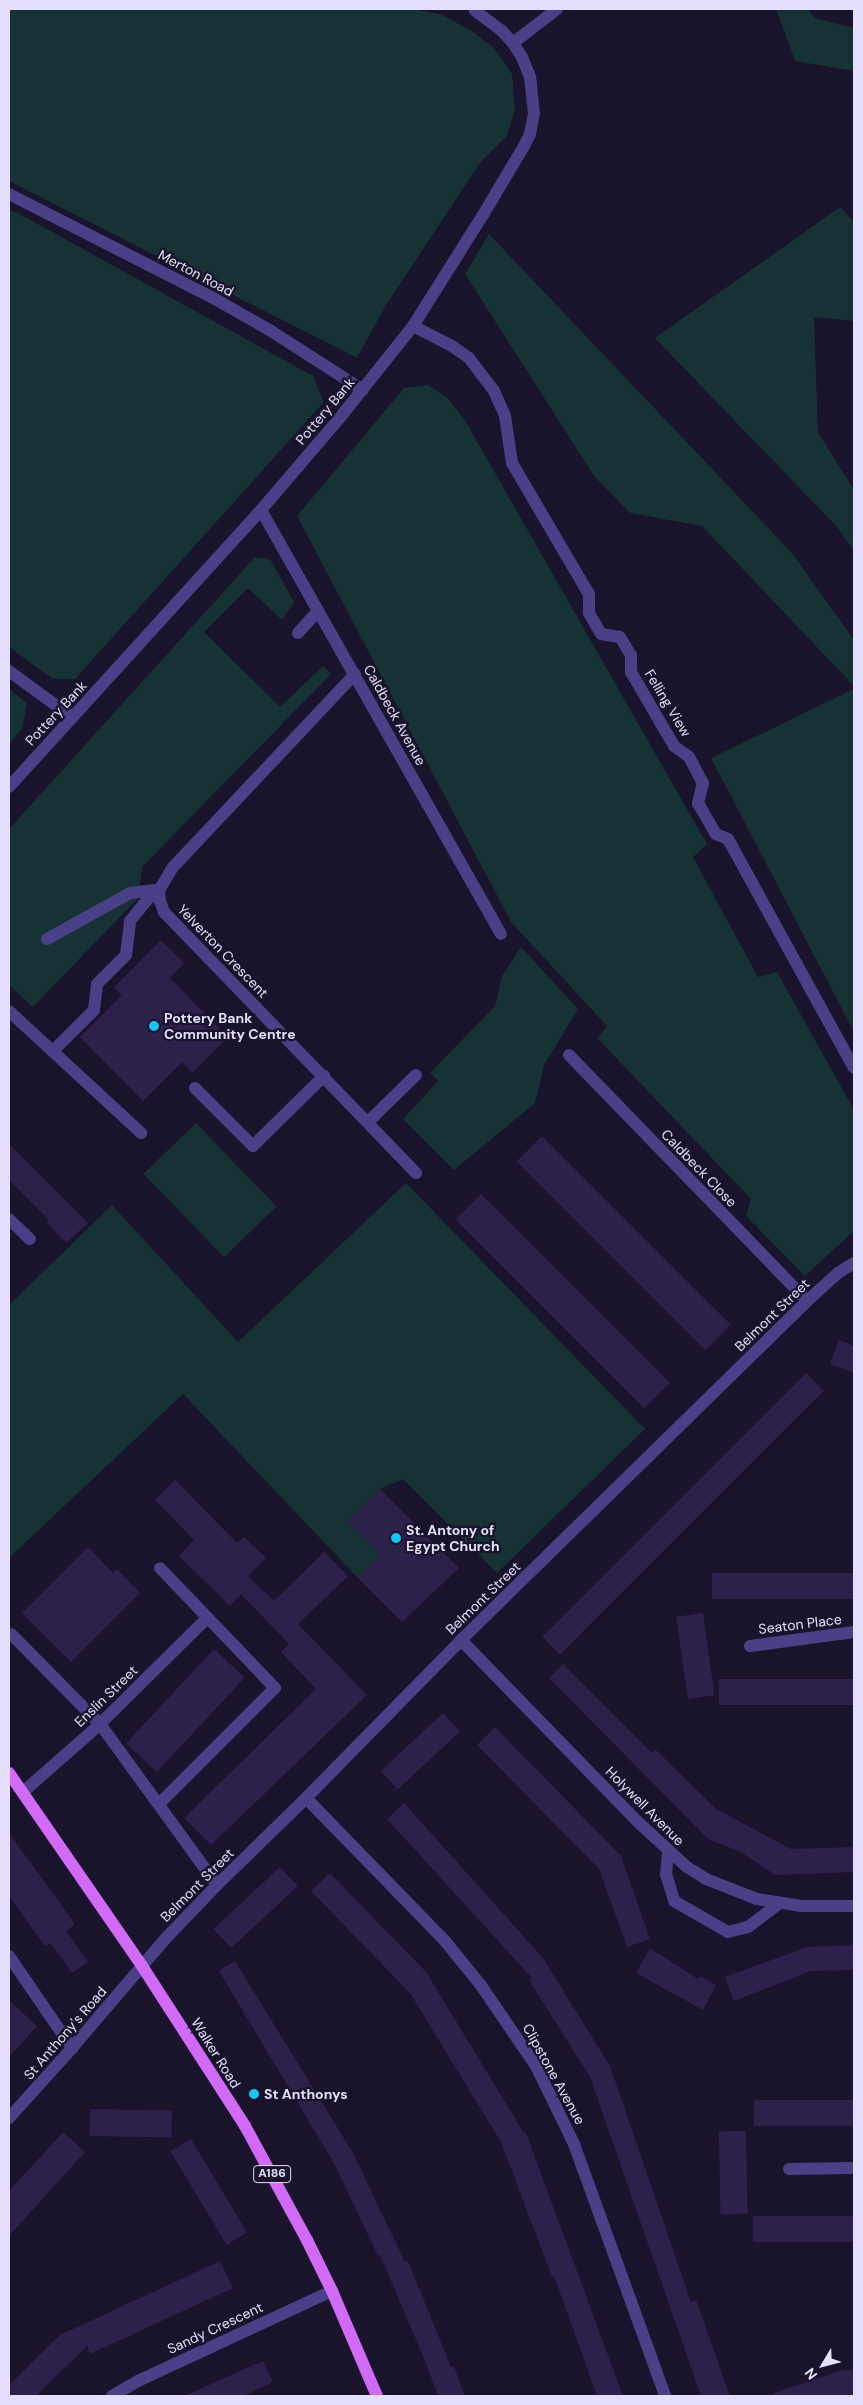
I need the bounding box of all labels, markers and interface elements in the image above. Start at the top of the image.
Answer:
street label: Merton Road [155,246,237,300]
street label: Pottery Bank [292,374,358,448]
street label: Caldbeck Avenue [360,662,430,768]
street label: Felling View [641,666,695,740]
street label: Pottery Bank [22,677,90,749]
street label: Yelverton Crescent [174,901,272,1001]
place label: Pottery Bank Community Centre [164,1010,296,1042]
marker: Pottery Bank Community Centre [148,1020,160,1032]
street label: Caldbeck Close [658,1126,740,1210]
street label: Belmont Street [731,1275,813,1355]
place label: St. Antony of Egypt Church [406,1522,500,1554]
marker: St. Antony of Egypt Church [390,1532,402,1544]
street label: Belmont Street [442,1558,524,1638]
street label: Seaton Place [757,1611,843,1637]
street label: Enslin Street [71,1662,141,1730]
street label: Holywell Avenue [602,1763,688,1849]
street label: Belmont Street [157,1845,237,1925]
street label: St Anthony's Road [20,1983,110,2083]
street label: Walker Road [188,2015,244,2091]
street label: Clipstone Avenue [519,2021,589,2127]
place label: St Anthonys [264,2086,348,2102]
marker: St Anthonys [248,2088,260,2100]
road number: A186 [252,2164,292,2184]
street label: Sandy Crescent [165,2299,265,2357]
north arrow [798,2340,848,2390]
text: N [801,2365,821,2384]

